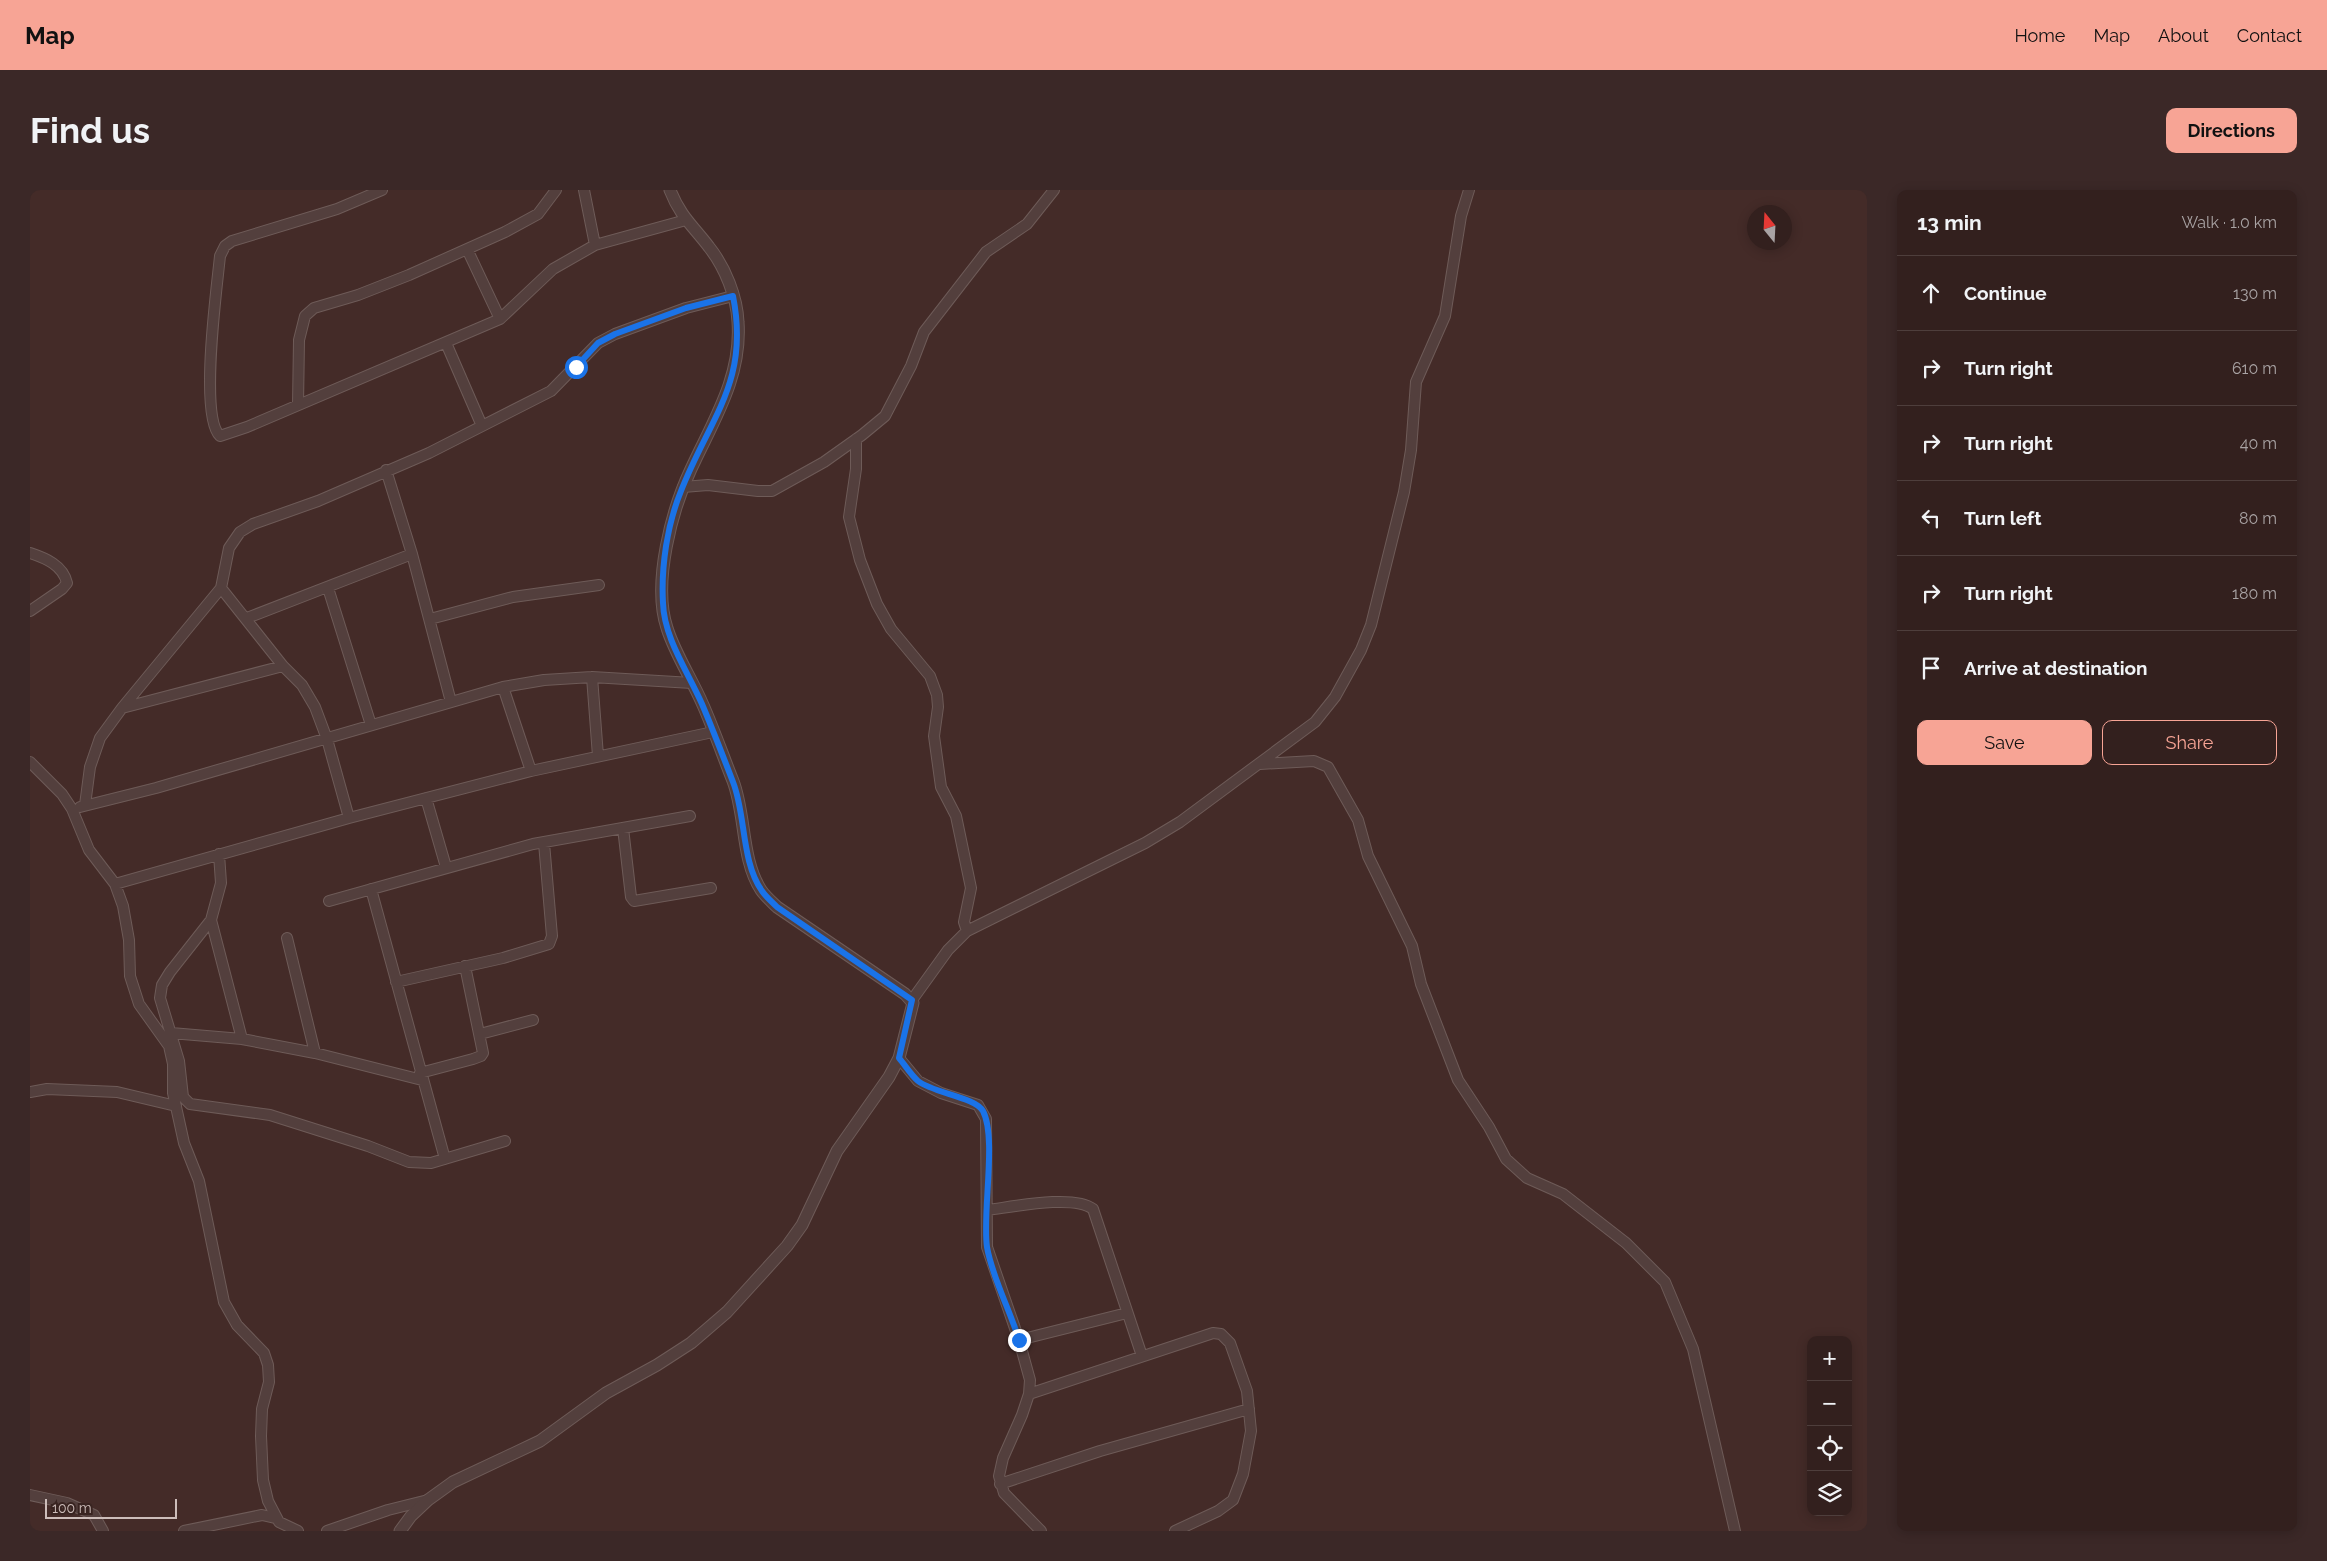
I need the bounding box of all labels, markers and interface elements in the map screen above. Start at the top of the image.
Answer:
text: Map [25,21,75,50]
text: Home [2014,25,2065,46]
text: Map [2093,25,2130,46]
text: About [2158,25,2209,46]
text: Contact [2237,25,2302,46]
button: Directions [2166,108,2297,153]
text: Find us [30,110,150,151]
north arrow [1747,205,1792,250]
text: 13 min [1917,210,1982,235]
text: Walk · 1.0 km [2181,213,2277,232]
icon: ahead [1917,279,1945,307]
text: Continue [1964,282,2047,304]
text: 130 m [2233,284,2277,303]
icon: right [1917,354,1945,382]
route start [565,356,588,379]
text: Turn right [1964,357,2053,379]
text: 610 m [2232,359,2277,378]
icon: right [1917,429,1945,457]
text: Turn right [1964,432,2053,454]
text: 40 m [2240,434,2277,453]
icon: left [1917,504,1945,532]
text: Turn left [1964,507,2041,529]
text: 80 m [2239,509,2277,528]
icon: right [1917,579,1945,607]
text: Turn right [1964,582,2053,604]
text: 180 m [2232,584,2277,603]
icon: arrive [1917,654,1945,682]
text: Arrive at destination [1964,657,2148,679]
button: Save [1917,720,2092,765]
button: Share [2102,720,2277,765]
route end [1008,1329,1031,1352]
map controls [1807,1336,1852,1516]
button: + [1807,1336,1852,1381]
button: − [1807,1381,1852,1426]
button: locate [1807,1426,1852,1471]
button: layers [1807,1471,1852,1516]
scale bar [45,1496,178,1519]
text: 100 m [52,1500,92,1516]

